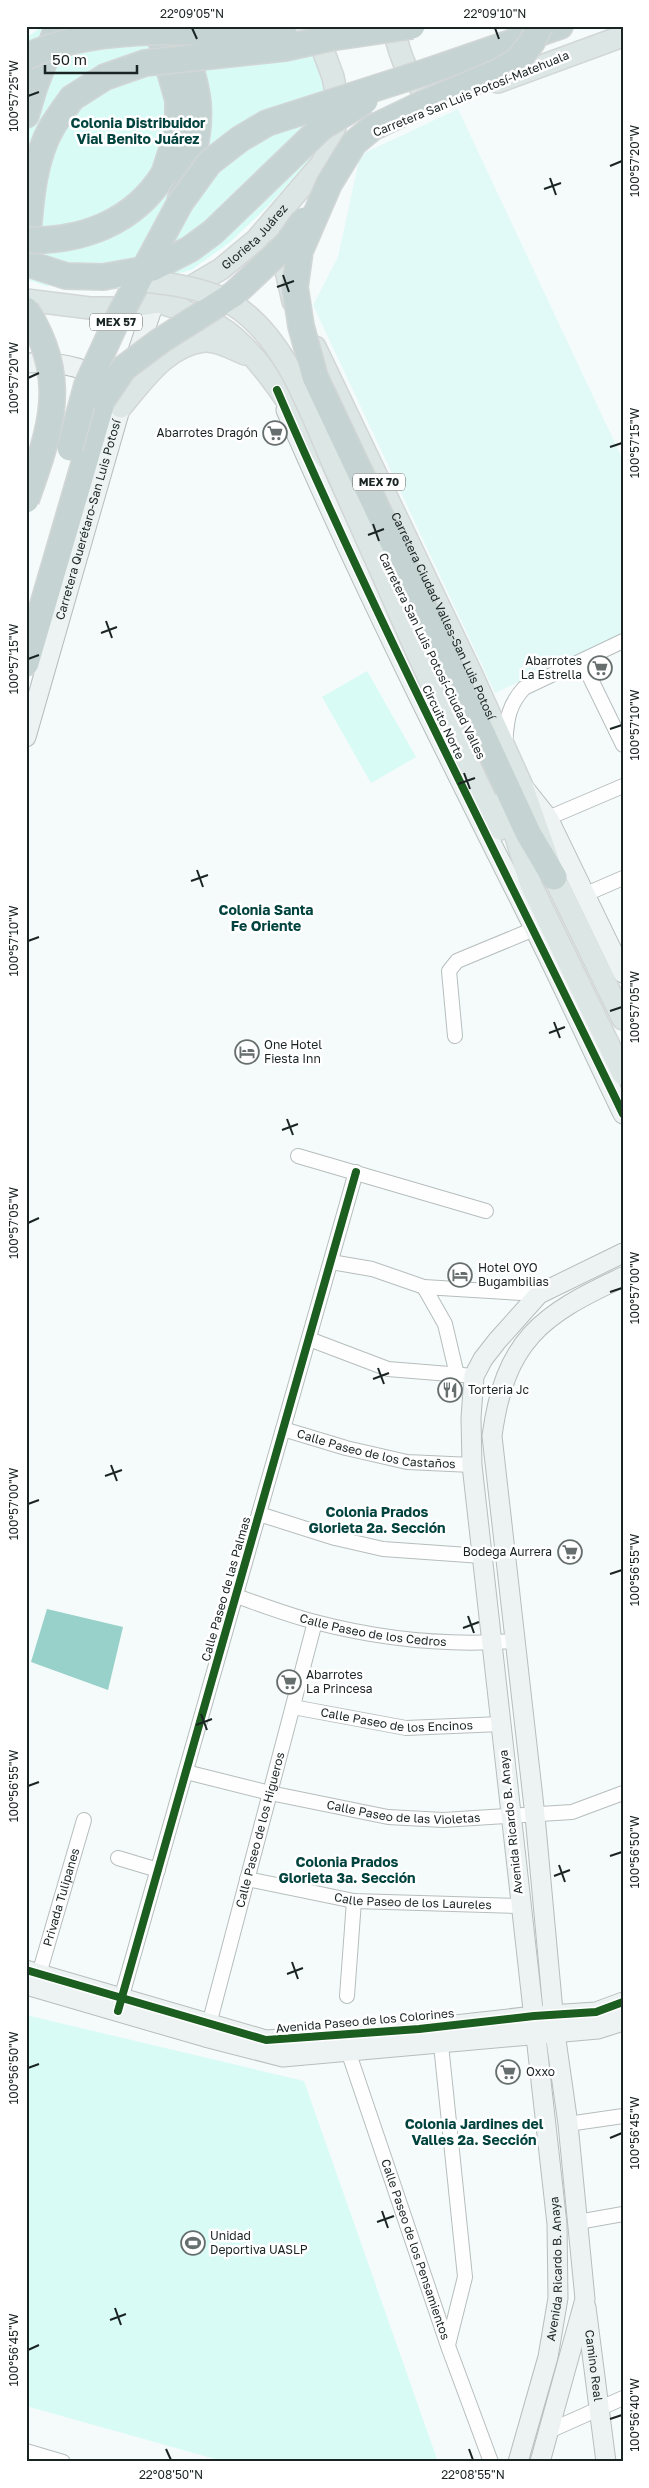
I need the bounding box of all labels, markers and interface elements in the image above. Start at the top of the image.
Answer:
text: 22°09'05"N [160,6,224,21]
text: 22°09'10"N [463,6,527,21]
scale bar [45,42,138,74]
street label: Carretera San Luis Potosí-Matehuala [370,47,571,140]
text: 50 m [52,50,87,68]
text: 100°57'25"W [6,60,21,132]
district label: Colonia Distribuidor Vial Benito Juárez [70,114,206,147]
text: 100°57'20"W [627,124,642,197]
street label: Glorieta Juárez [218,201,290,272]
road number: MEX 57 [90,314,142,331]
text: 100°57'20"W [6,341,21,414]
text: 100°57'15"W [627,407,642,478]
street label: Carretera Querétaro-San Luis Potosí [52,417,124,622]
supermarket icon: Abarrotes Dragón [262,420,288,446]
place label: Abarrotes Dragón [157,425,258,440]
road number: MEX 70 [353,474,405,491]
street label: Carretera Ciudad Valles-San Luis Potosí [388,509,499,723]
street label: Carretera San Luis Potosí-Ciudad Valles [376,550,489,761]
text: 100°57'15"W [6,623,21,694]
place label: Abarrotes La Estrella [521,653,582,682]
supermarket icon: Abarrotes La Estrella [587,655,613,681]
street label: Circuito Norte [419,682,468,761]
text: 100°57'10"W [627,689,642,761]
district label: Colonia Santa Fe Oriente [219,901,313,934]
text: 100°57'10"W [6,905,21,977]
text: 100°57'05"W [627,970,642,1043]
place label: One Hotel Fiesta Inn [264,1037,322,1066]
hotel icon: One Hotel Fiesta Inn [234,1039,260,1065]
text: 100°57'05"W [6,1186,21,1259]
text: 100°57'00"W [627,1251,642,1324]
place label: Hotel OYO Bugambilias [478,1260,549,1289]
hotel icon: Hotel OYO Bugambilias [447,1262,473,1288]
restaurant icon: Torteria Jc [437,1377,463,1403]
place label: Torteria Jc [468,1382,530,1397]
street label: Calle Paseo de los Castaños [295,1426,456,1471]
text: 100°57'00"W [6,1467,21,1540]
district label: Colonia Prados Glorieta 2a. Sección [308,1503,446,1536]
street label: Calle Paseo de las Palmas [198,1515,253,1663]
text: 100°56'55"W [627,1533,642,1606]
supermarket icon: Bodega Aurrera [557,1539,583,1565]
place label: Bodega Aurrera [463,1544,552,1559]
street label: Calle Paseo de los Cedros [298,1610,447,1649]
place label: Abarrotes La Princesa [306,1667,373,1696]
supermarket icon: Abarrotes La Princesa [276,1669,302,1695]
street label: Calle Paseo de los Encinos [319,1704,473,1735]
text: 100°56'55"W [6,1749,21,1822]
street label: Avenida Ricardo B. Anaya [495,1749,526,1895]
street label: Calle Paseo de los Higueros [232,1750,287,1909]
street label: Calle Paseo de las Violetas [325,1797,481,1827]
text: 100°56'50"W [627,1815,642,1889]
street label: Privada Tulipanes [39,1846,82,1948]
district label: Colonia Prados Glorieta 3a. Sección [278,1853,416,1886]
street label: Calle Paseo de los Laureles [333,1889,492,1912]
street label: Avenida Paseo de los Colorines [275,2005,455,2036]
text: 100°56'50"W [6,2031,21,2105]
supermarket icon: Oxxo [495,2059,521,2085]
place label: Oxxo [526,2064,555,2079]
text: 100°56'45"W [627,2096,642,2169]
district label: Colonia Jardines del Valles 2a. Sección [405,2115,544,2148]
street label: Calle Paseo de los Pensamientos [378,2157,453,2342]
street label: Avenida Ricardo B. Anaya [543,2196,565,2342]
place label: Unidad Deportiva UASLP [210,2228,308,2257]
sports icon: Unidad Deportiva UASLP [180,2230,206,2256]
text: 100°56'45"W [6,2313,21,2386]
street label: Camino Real [582,2329,606,2402]
text: 100°56'40"W [627,2378,642,2452]
text: 22°08'50"N [139,2467,203,2482]
text: 22°08'55"N [441,2467,505,2482]

